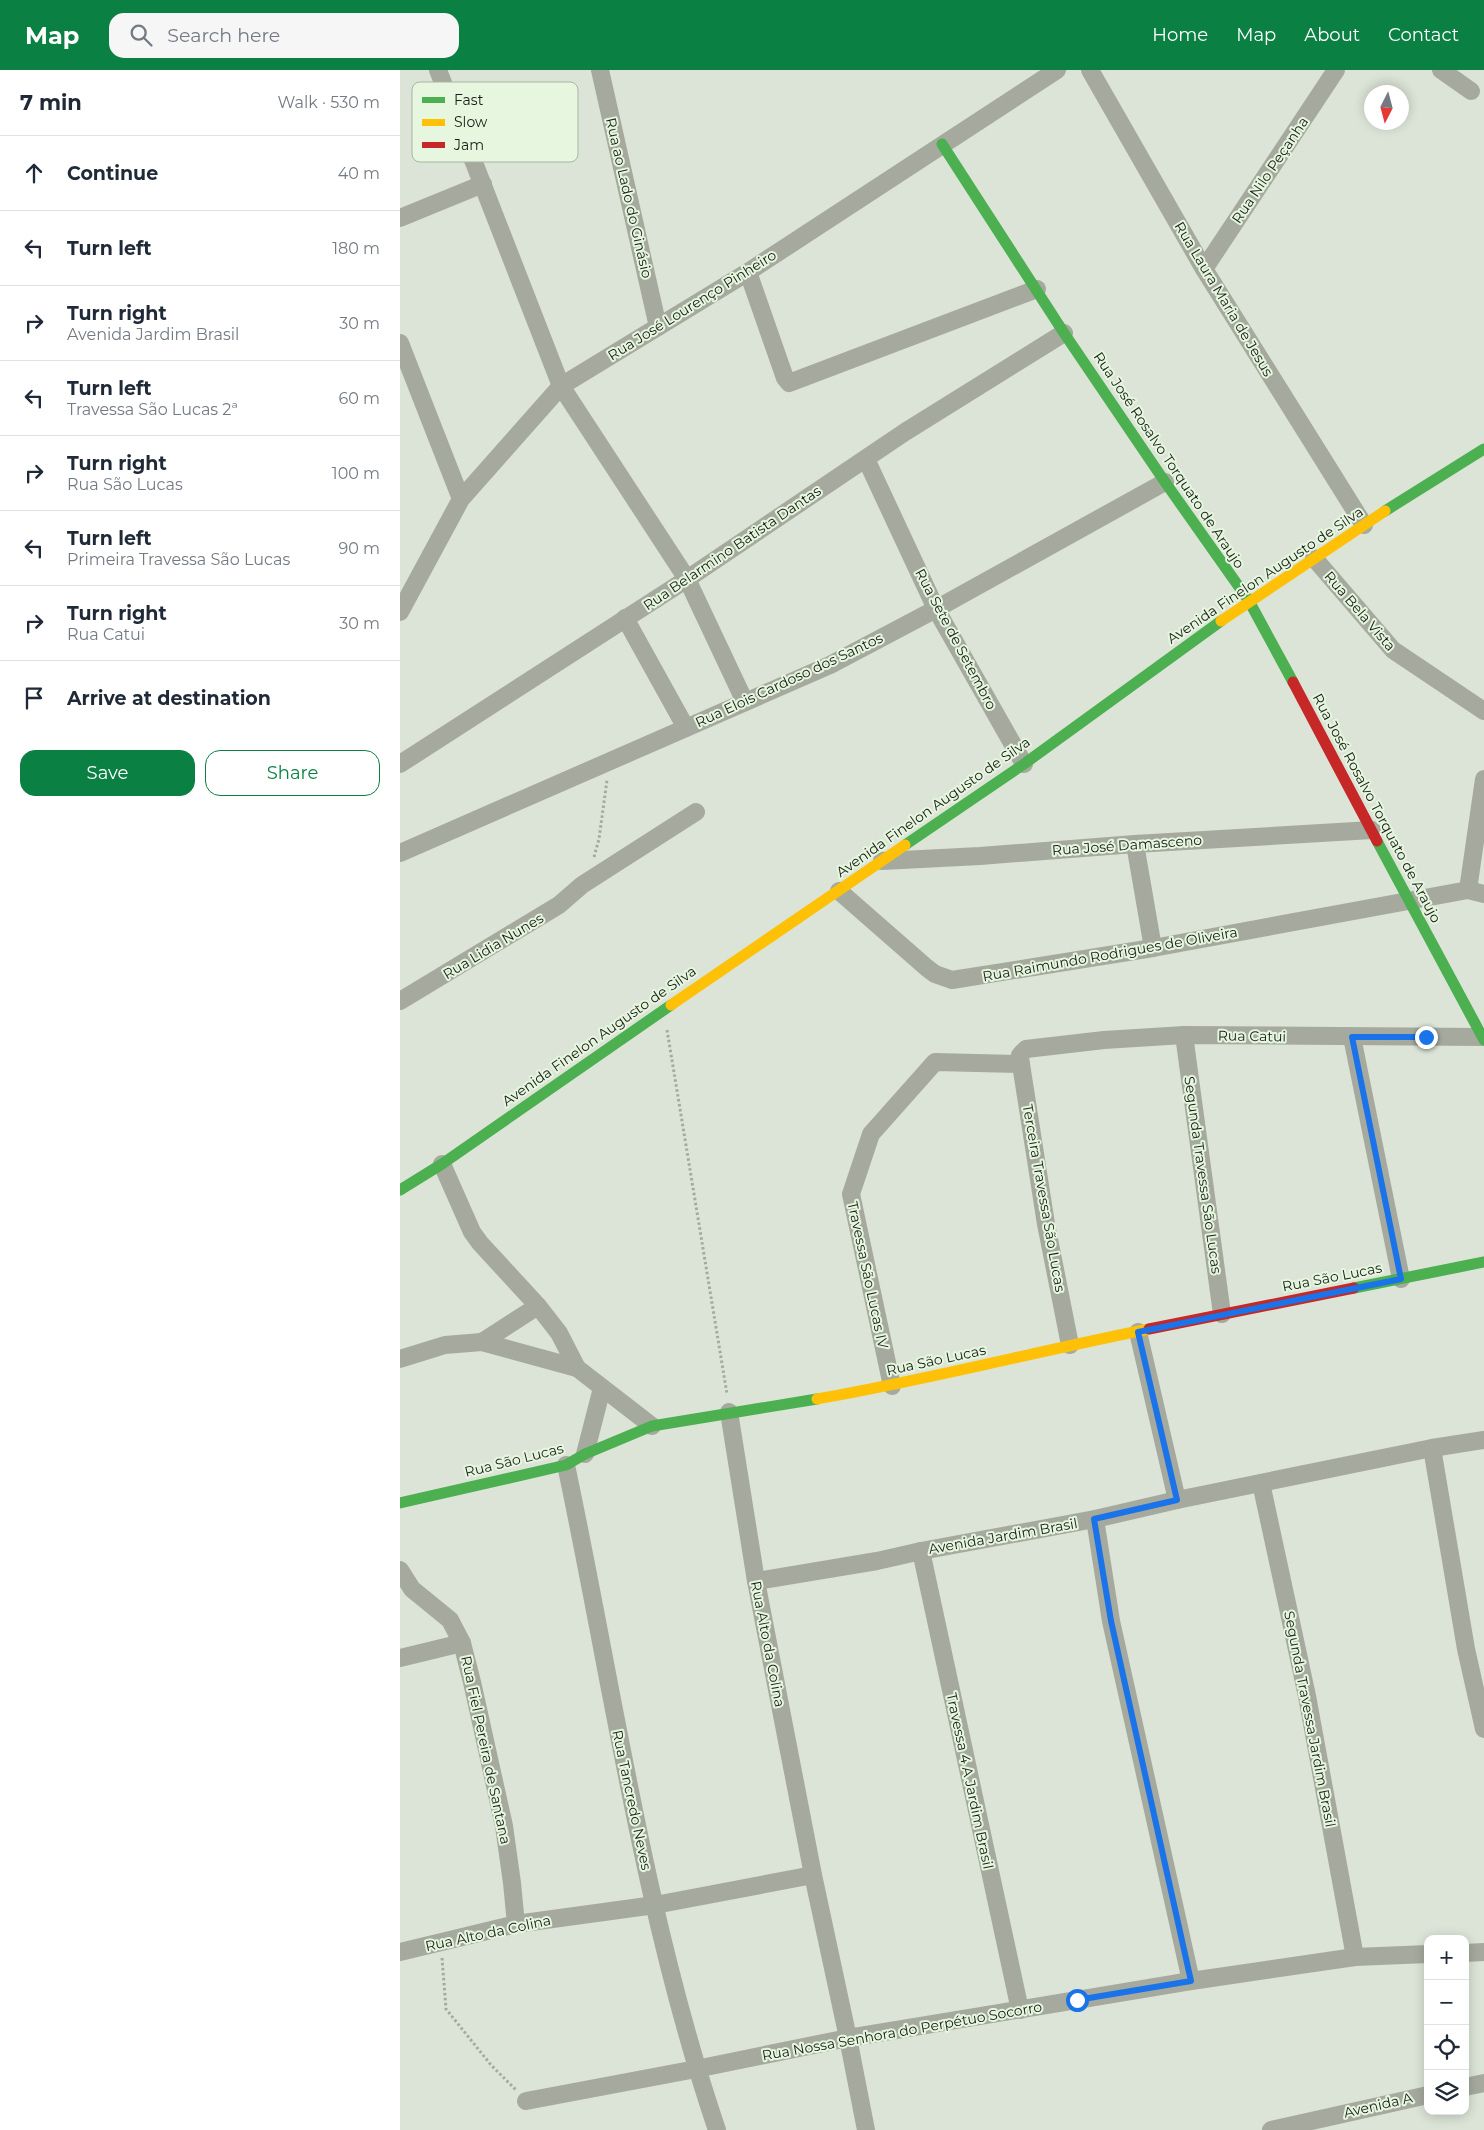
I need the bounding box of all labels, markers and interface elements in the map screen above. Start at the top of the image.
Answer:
search box [109,13,459,58]
text: Map [25,21,79,50]
icon: search [127,21,155,49]
text: Search here [167,24,280,47]
text: Home [1152,24,1208,46]
text: Map [1236,24,1276,46]
text: About [1304,24,1360,46]
text: Contact [1388,24,1459,46]
legend [412,82,578,162]
north arrow [1364,85,1409,130]
text: 7 min [20,90,82,115]
text: Fast [454,91,484,109]
text: Walk · 530 m [278,93,380,112]
text: Slow [454,113,488,131]
street label: Rua Nilo Peçanha [1228,113,1312,227]
street label: Rua ao Lado do Ginásio [602,116,656,280]
text: Jam [453,136,484,154]
icon: ahead [20,159,48,187]
text: Continue [67,162,158,185]
text: 40 m [338,164,380,183]
street label: Rua Laura Maria de Jesus [1171,218,1277,380]
icon: left [20,234,48,262]
text: Turn left [67,237,152,260]
text: 180 m [332,239,380,258]
street label: Rua José Lourenço Pinheiro [604,246,780,364]
text: Turn right [67,302,167,325]
icon: right [20,309,48,337]
text: 30 m [339,314,380,333]
text: Avenida Jardim Brasil [67,325,239,344]
street label: Rua José Rosalvo Torquato de Araujo [1090,348,1249,572]
text: Turn left [67,377,152,400]
icon: left [20,384,48,412]
text: 60 m [338,389,380,408]
text: Travessa São Lucas 2ª [67,400,238,419]
text: Turn right [67,452,167,475]
icon: right [20,459,48,487]
text: 100 m [332,464,380,483]
text: Rua São Lucas [67,475,183,494]
street label: Rua Belarmino Batista Dantas [640,482,825,614]
street label: Avenida Finelon Augusto de Silva [1164,502,1366,648]
text: Turn left [67,527,152,550]
icon: left [20,534,48,562]
text: 90 m [338,539,380,558]
text: Primeira Travessa São Lucas [67,550,290,569]
street label: Rua Sete de Setembro [911,565,1001,713]
street label: Rua Bela Vista [1320,567,1400,655]
text: Turn right [67,602,167,625]
icon: right [20,609,48,637]
text: 30 m [339,614,380,633]
text: Rua Catui [67,625,145,644]
street label: Rua Elois Cardoso dos Santos [692,628,886,731]
icon: arrive [20,684,48,712]
text: Arrive at destination [67,687,271,710]
street label: Rua José Rosalvo Torquato de Araujo [1309,690,1445,926]
street label: Avenida Finelon Augusto de Silva [833,733,1033,881]
button: Save [20,750,195,796]
button: Share [205,750,380,796]
street label: Rua José Damasceno [1051,831,1203,859]
street label: Rua Lidia Nunes [439,909,547,983]
street label: Rua Raimundo Rodrigues de Oliveira [981,923,1239,985]
street label: Avenida Finelon Augusto de Silva [499,962,699,1110]
street label: Rua Catui [1218,1026,1286,1046]
route end [1415,1026,1438,1049]
street label: Segunda Travessa São Lucas [1180,1075,1226,1275]
street label: Terceira Travessa São Lucas [1019,1103,1069,1293]
street label: Travessa São Lucas IV [844,1200,892,1350]
street label: Rua São Lucas [1281,1258,1384,1295]
street label: Rua São Lucas [885,1341,988,1379]
street label: Rua São Lucas [463,1439,565,1481]
street label: Avenida Jardim Brasil [927,1514,1079,1558]
street label: Rua Alto da Colina [747,1579,789,1709]
street label: Segunda Travessa Jardim Brasil [1280,1609,1340,1829]
street label: Rua Fiel Pereira de Santana [457,1654,515,1846]
street label: Travessa 4 A Jardim Brasil [943,1691,997,1871]
street label: Rua Tancredo Neves [608,1728,656,1872]
street label: Rua Alto da Colina [423,1911,553,1955]
map controls [1424,1935,1469,2115]
button: + [1424,1935,1469,1980]
button: − [1424,1980,1469,2025]
route start [1066,1989,1089,2012]
street label: Rua Nossa Senhora do Perpétuo Socorro [761,1997,1044,2065]
button: locate [1424,2025,1469,2070]
button: layers [1424,2070,1469,2115]
street label: Avenida A [1342,2088,1415,2122]

